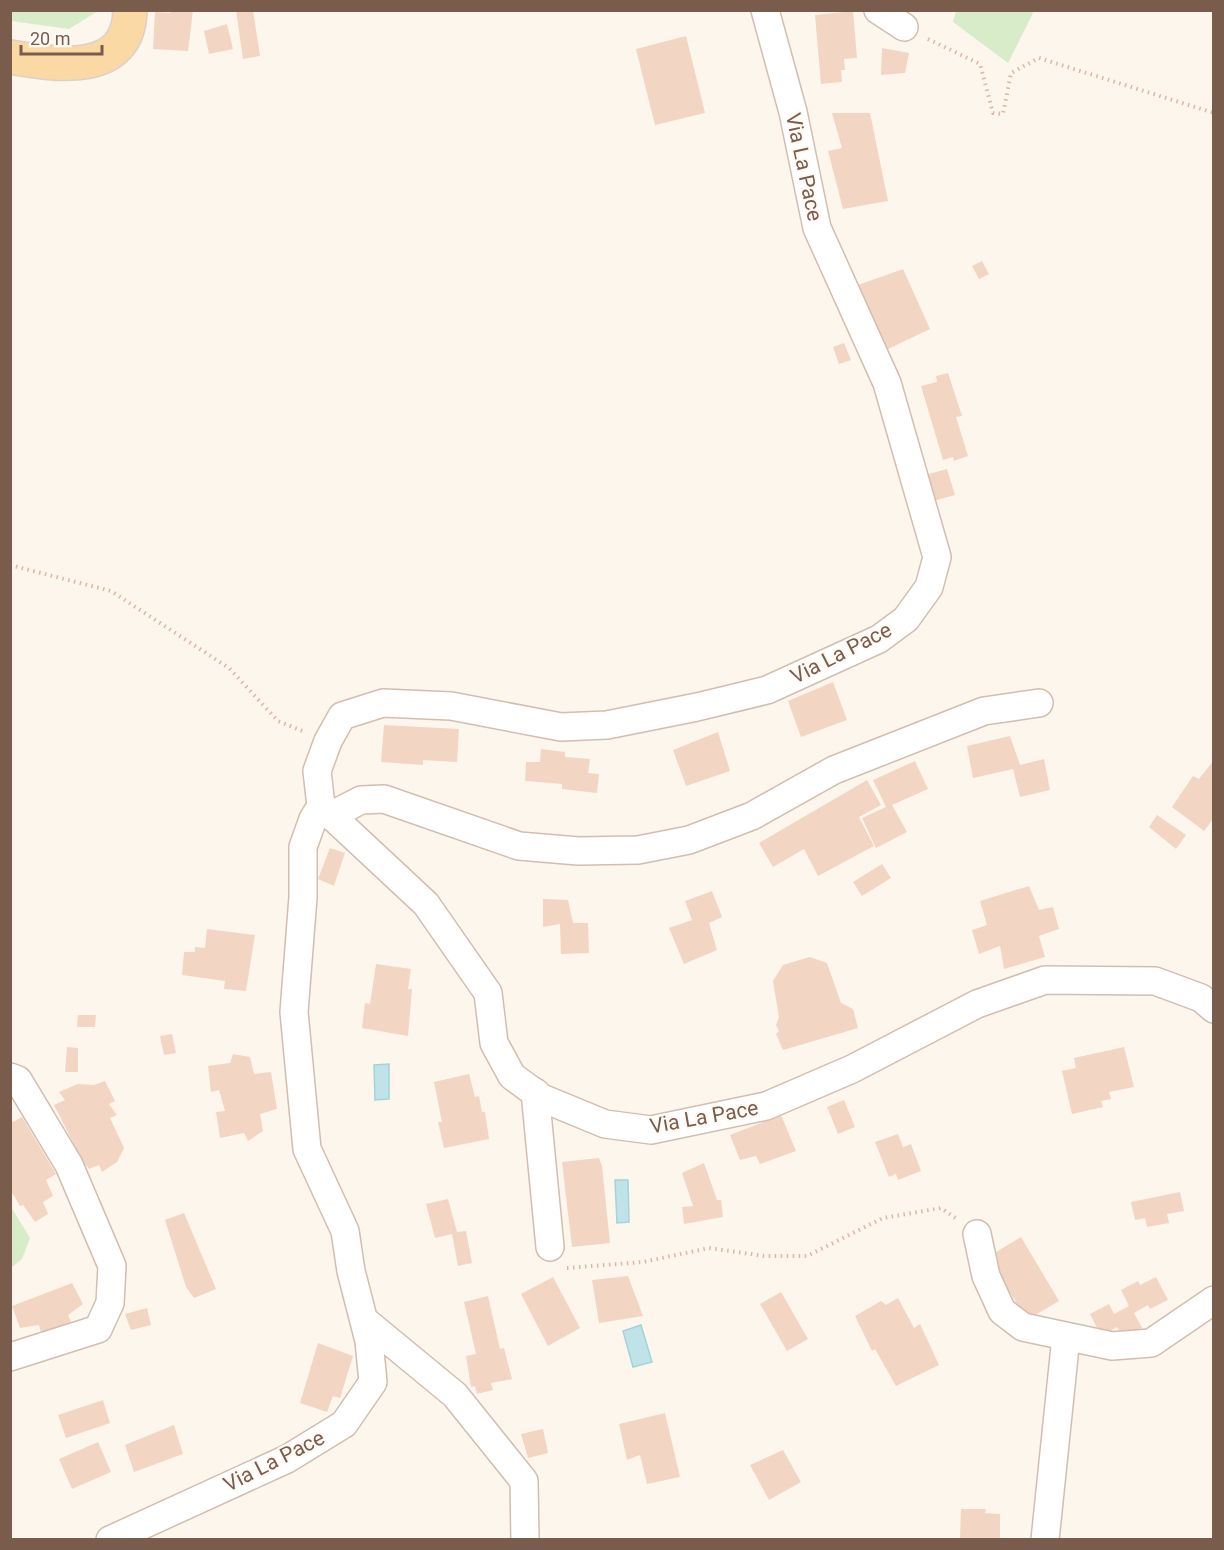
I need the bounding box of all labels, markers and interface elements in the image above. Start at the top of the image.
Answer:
scale bar [21,18,102,56]
text: 20 m [30,28,70,49]
street label: Via La Pace [781,111,827,223]
street label: Via La Pace [787,617,895,689]
street label: Via La Pace [648,1096,760,1138]
street label: Via La Pace [220,1425,328,1497]

